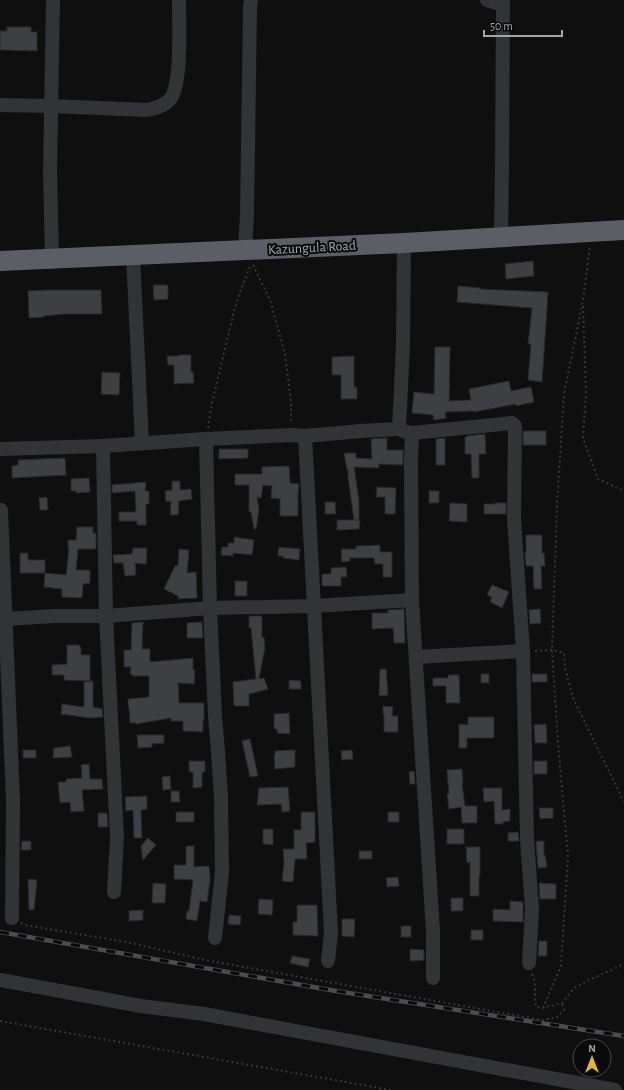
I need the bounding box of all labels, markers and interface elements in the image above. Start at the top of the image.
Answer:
scale bar [484,12,562,38]
text: 50 m [490,20,513,32]
street label: Kazungula Road [268,239,356,257]
north arrow [572,1038,612,1078]
text: N [588,1043,596,1054]

